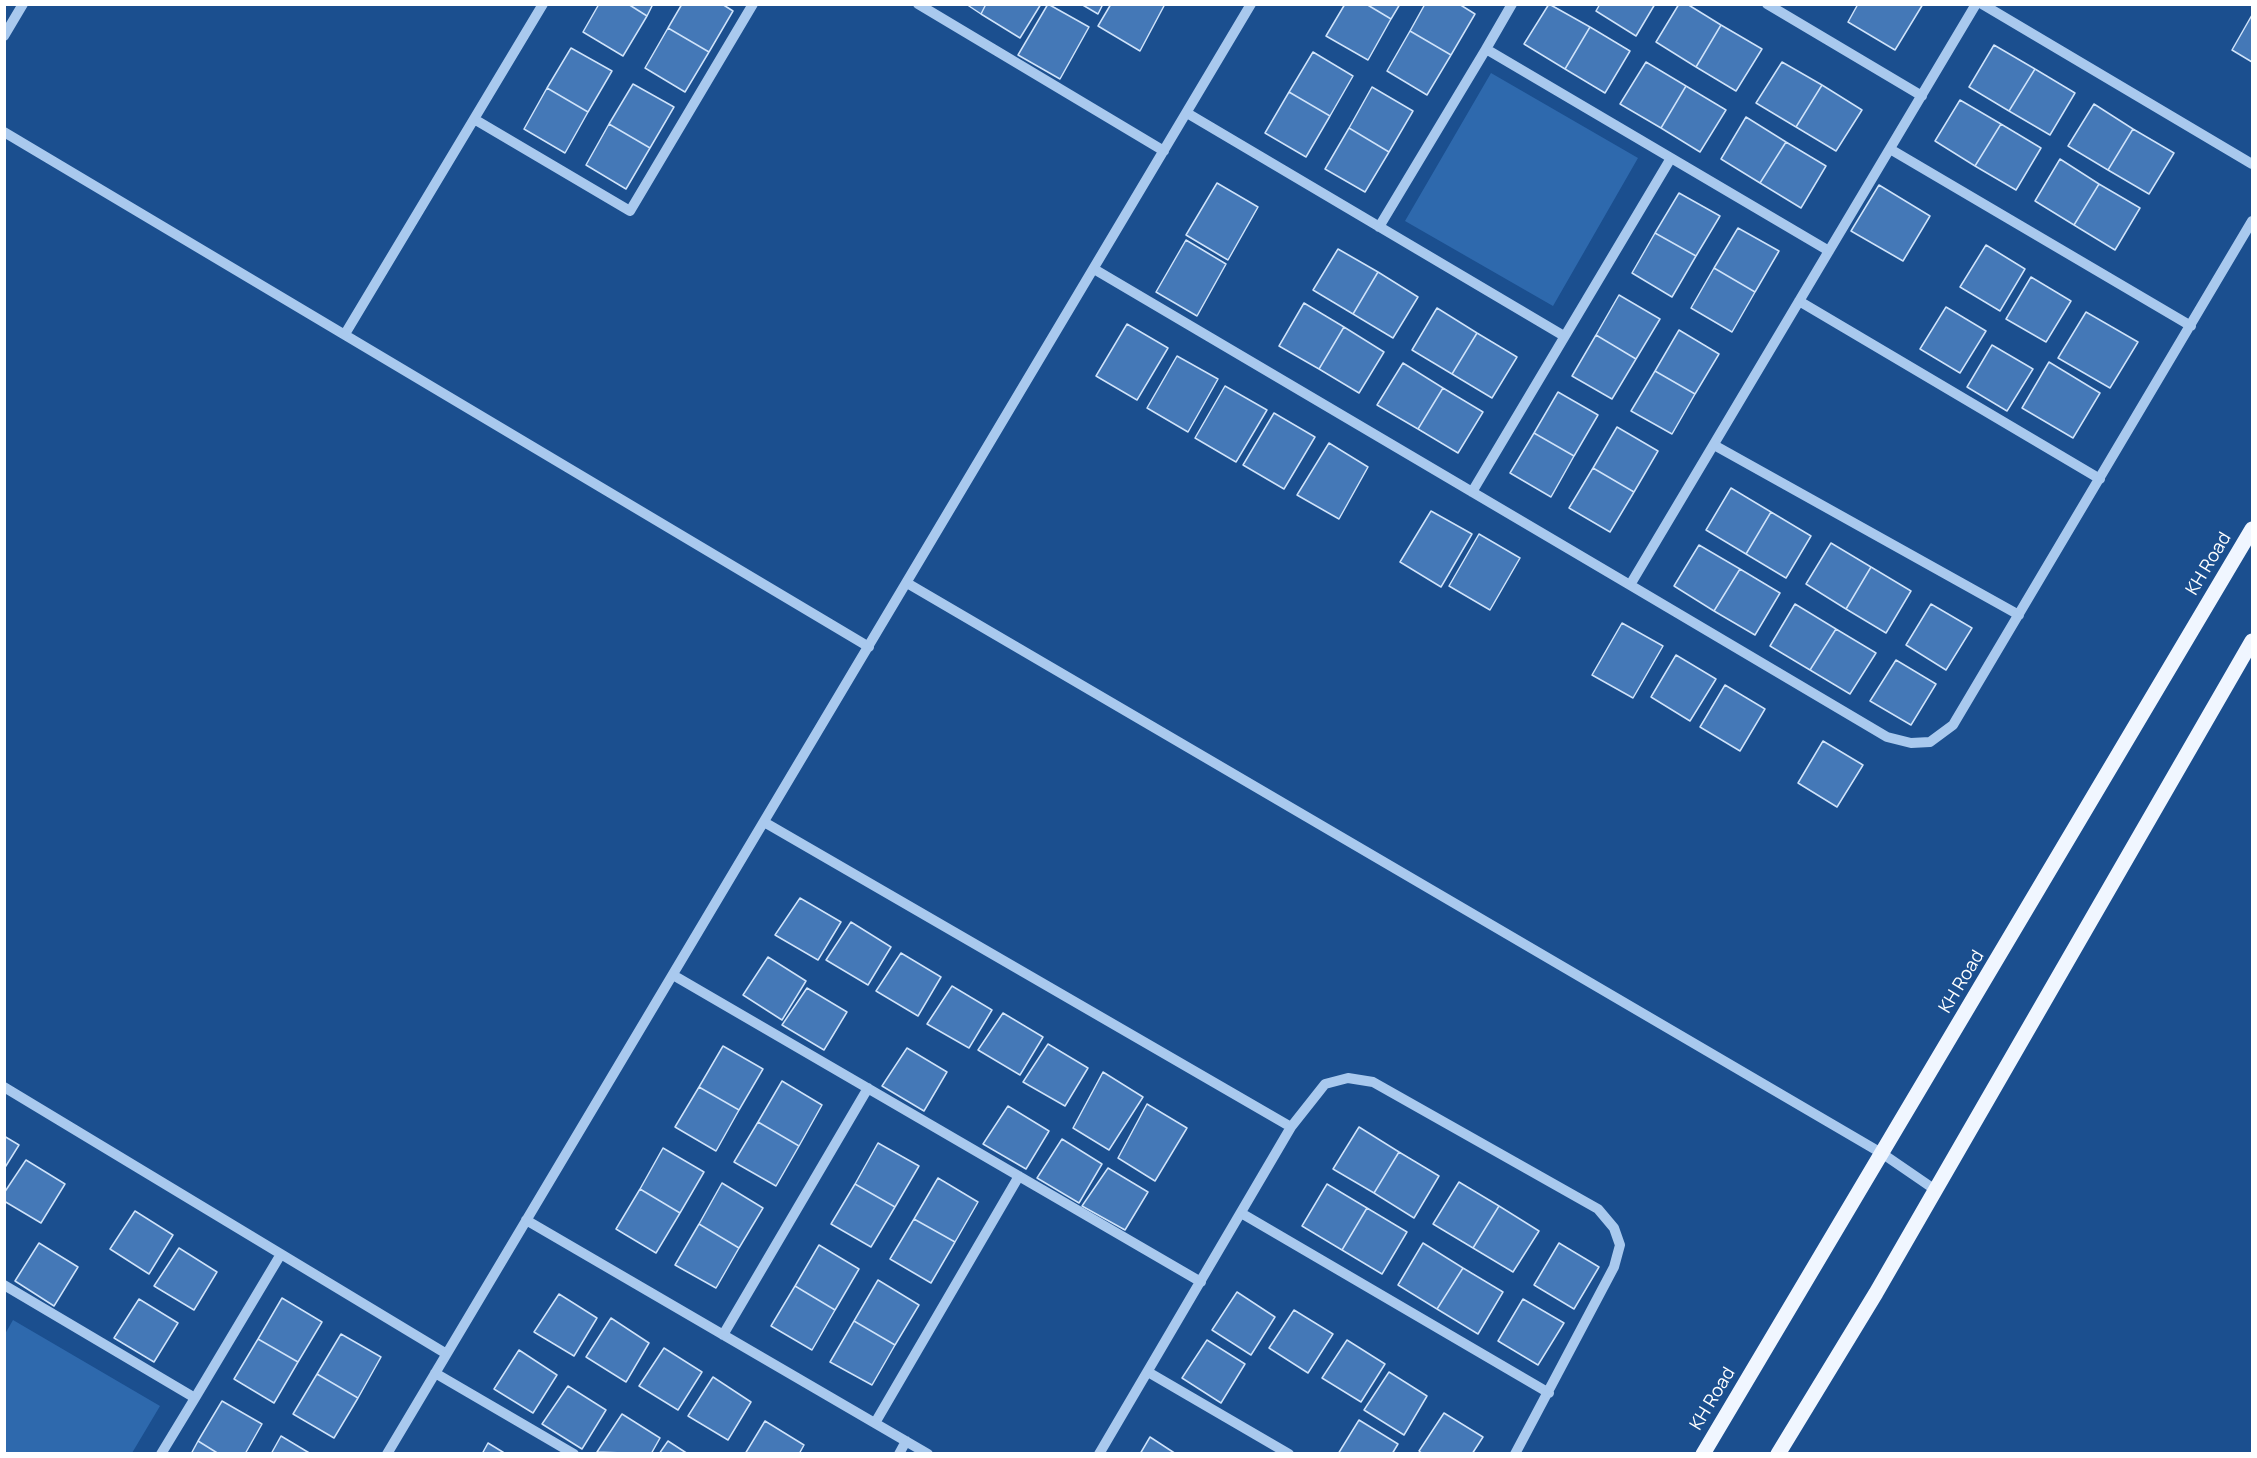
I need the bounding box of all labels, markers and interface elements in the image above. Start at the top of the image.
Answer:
street label: KH Road [2182,529,2236,599]
street label: KH Road [1935,947,1989,1017]
street label: KH Road [1686,1364,1740,1434]

